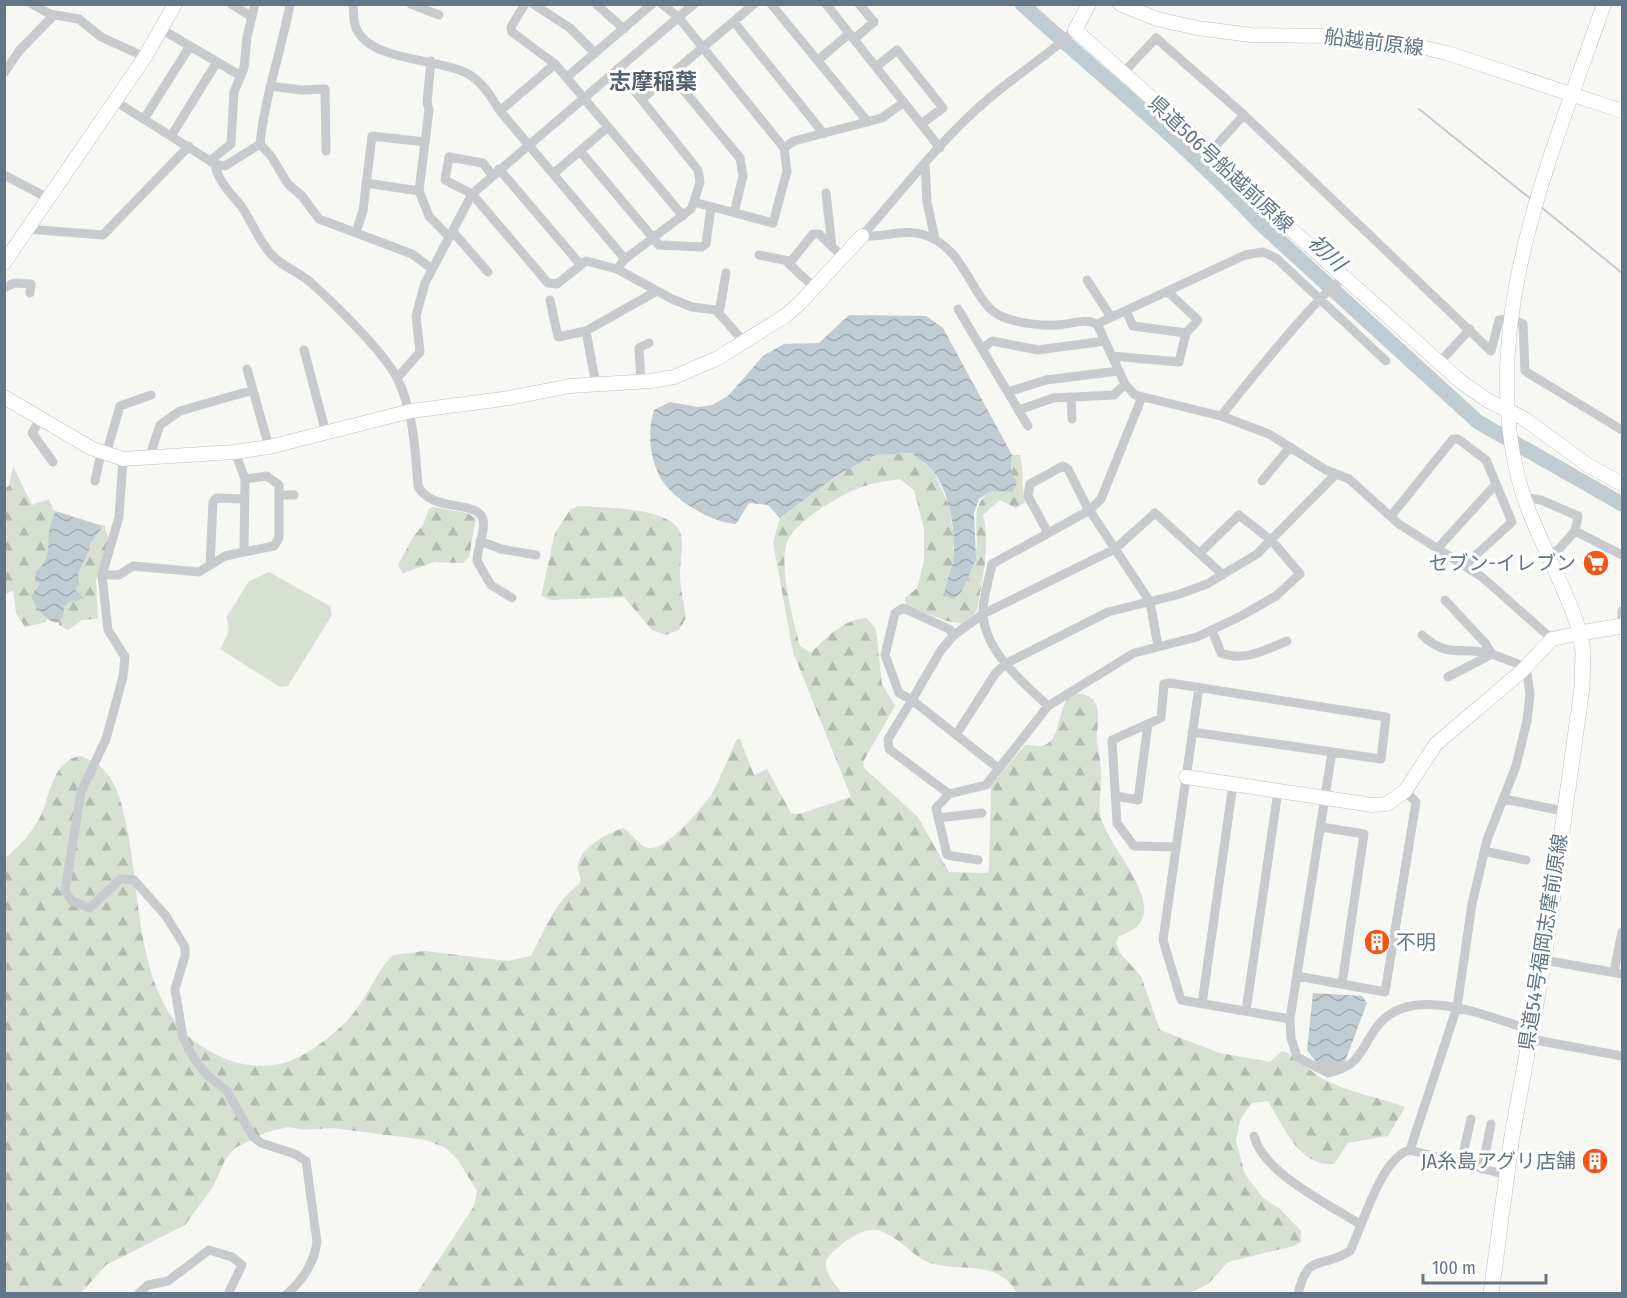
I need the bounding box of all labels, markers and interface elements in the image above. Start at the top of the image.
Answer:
street label: 船越前原線 [1323,24,1425,60]
district label: 志摩稲葉 [609,68,697,95]
street label: 県道506号船越前原線 [1144,91,1298,237]
water label: 初川 [1303,229,1353,278]
supermarket icon: セブン-イレブン [1581,548,1611,578]
place label: セブン-イレブン [1429,551,1576,575]
street label: 県道54号福岡志摩前原線 [1514,832,1572,1052]
building icon: 不明 [1362,927,1392,957]
place label: 不明 [1396,930,1436,954]
building icon: JA糸島アグリ店舗 [1580,1146,1610,1176]
place label: JA糸島アグリ店舗 [1421,1149,1576,1173]
scale bar [1423,1247,1546,1285]
text: 100 m [1432,1257,1476,1279]

